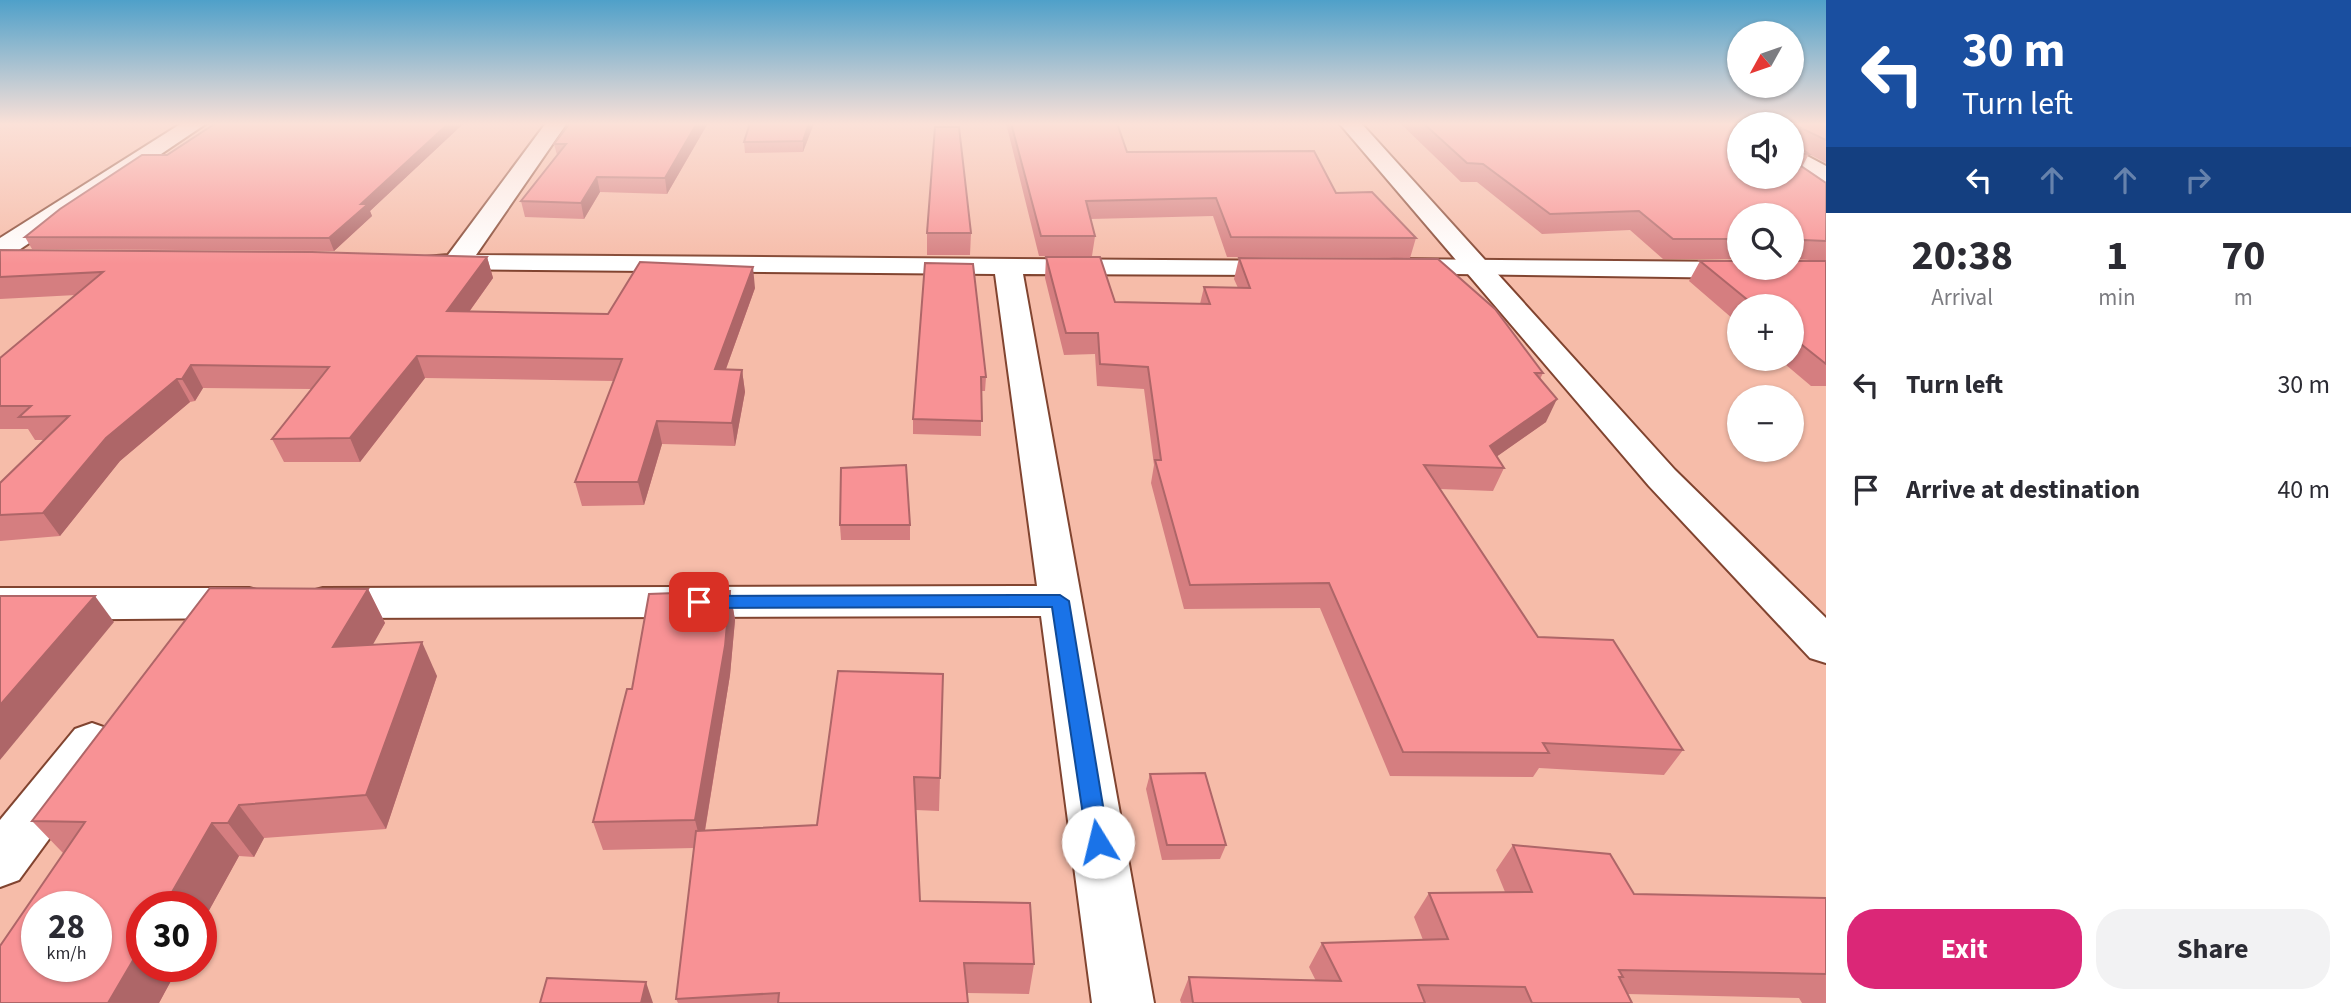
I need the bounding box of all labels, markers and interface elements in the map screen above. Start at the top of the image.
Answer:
text: 30 m [1962,16,2066,86]
north arrow [1727,21,1804,98]
map controls [1727,21,1804,462]
icon: left [1847,28,1938,119]
text: Turn left [1962,81,2073,127]
button: sound [1727,112,1804,189]
icon: left [1960,161,1998,199]
icon: ahead [2033,161,2071,199]
icon: ahead [2106,161,2144,199]
icon: right [2179,161,2217,199]
button: search [1727,203,1804,280]
text: 20:38 [1912,226,2013,286]
text: 1 [2106,226,2128,286]
text: 70 [2221,226,2265,286]
text: Arrival [1931,281,1993,314]
text: min [2098,281,2136,314]
text: m [2234,281,2253,314]
button: + [1727,294,1804,371]
icon: left [1847,366,1885,404]
text: Turn left [1906,366,2003,403]
text: 30 m [2277,366,2330,403]
button: − [1727,385,1804,462]
icon: arrive [1847,471,1885,509]
text: Arrive at destination [1906,471,2140,508]
text: 40 m [2277,471,2330,508]
pin [669,572,729,632]
icon: arrive [680,583,718,621]
position arrow [1061,805,1135,879]
speed limit sign: 30 [126,891,217,982]
text: 28 [48,902,85,952]
button: Exit [1847,909,2082,989]
button: Share [2096,909,2330,989]
text: km/h [47,941,86,966]

